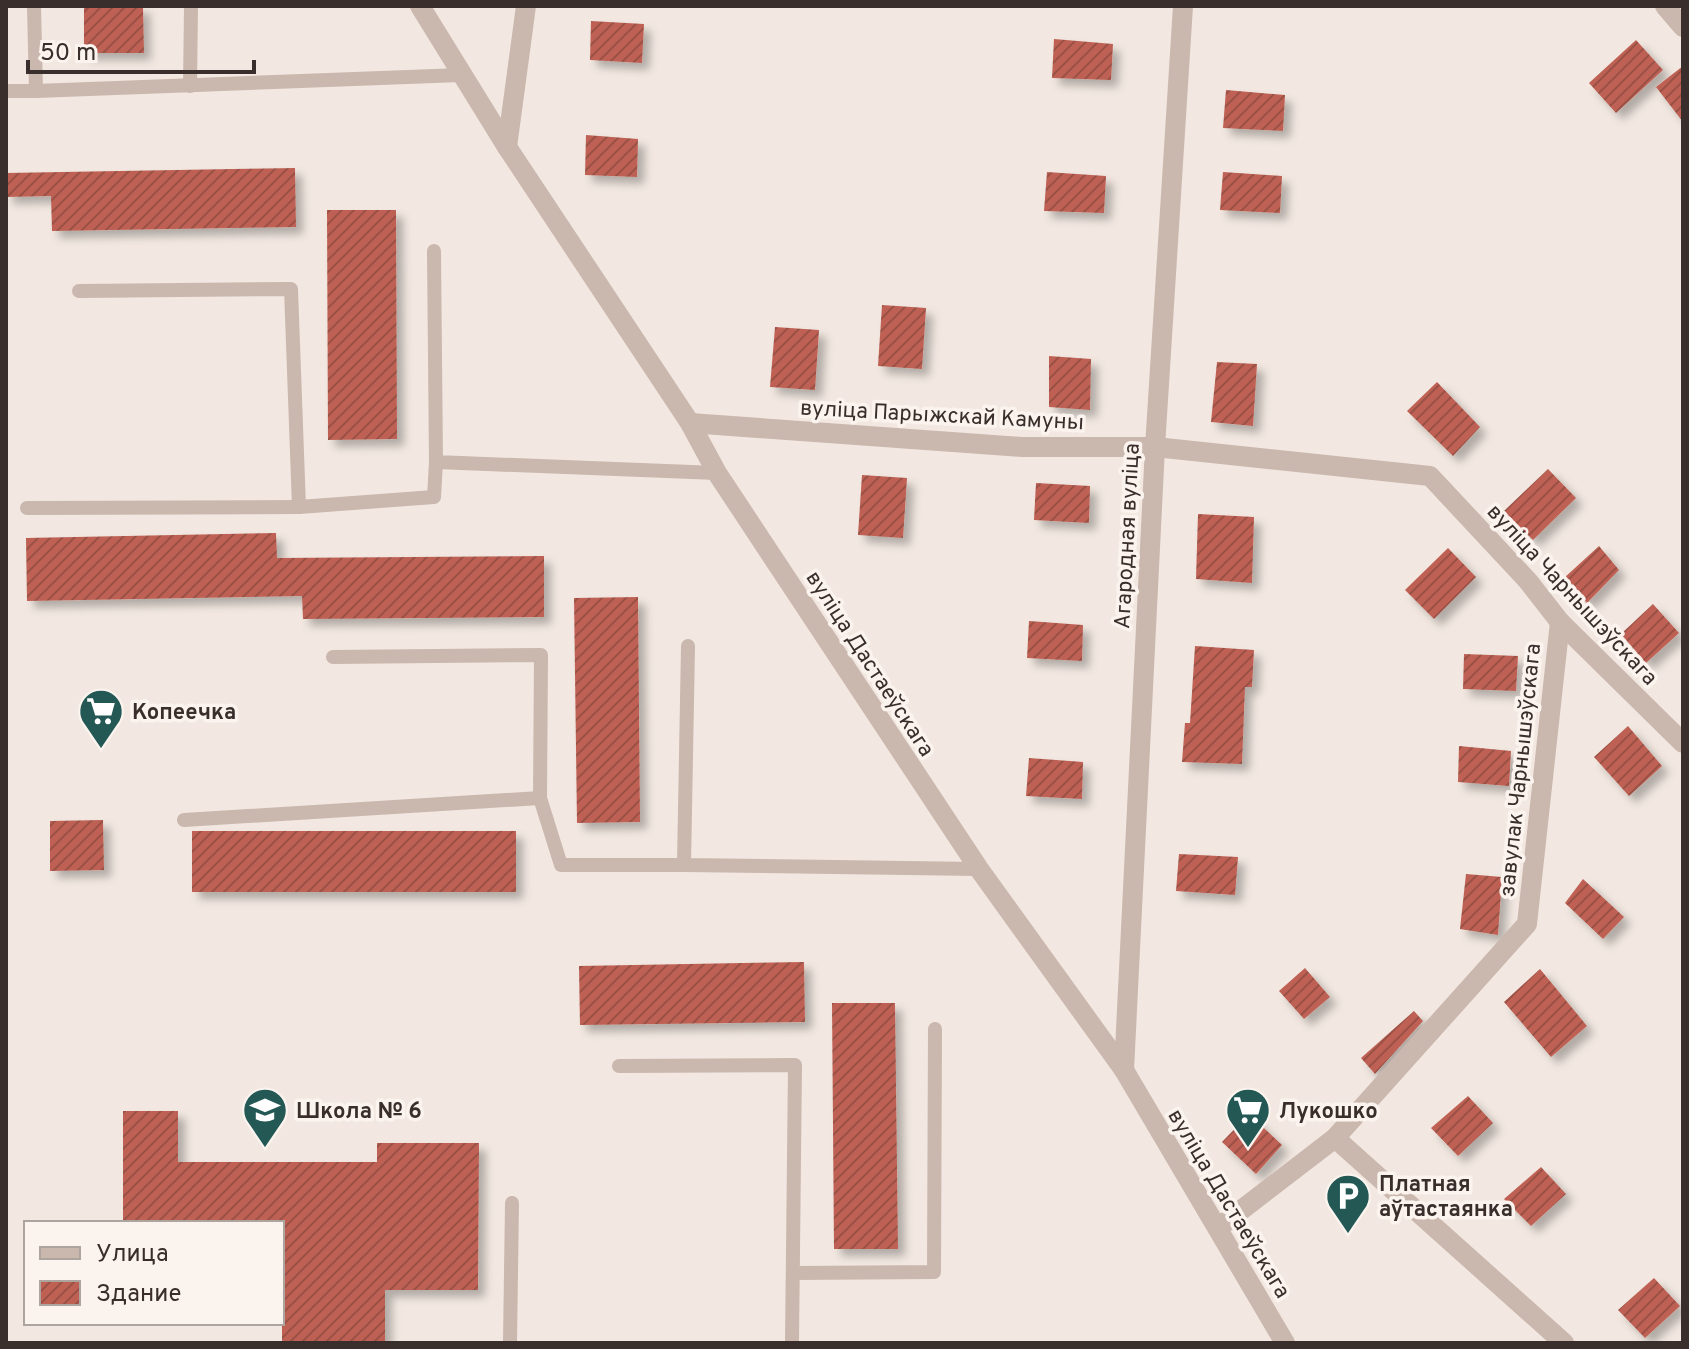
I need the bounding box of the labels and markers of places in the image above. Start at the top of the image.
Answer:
supermarket icon: Копеечка [77,687,125,750]
place label: Копеечка [132,700,236,727]
school or university icon: Школа № 6 [241,1086,289,1149]
supermarket icon: Лукошко [1224,1086,1272,1149]
place label: Школа № 6 [296,1099,422,1126]
place label: Лукошко [1279,1099,1378,1126]
parking icon: Платная аўтастаянка [1324,1172,1372,1235]
place label: Платная аўтастаянка [1379,1172,1513,1224]

